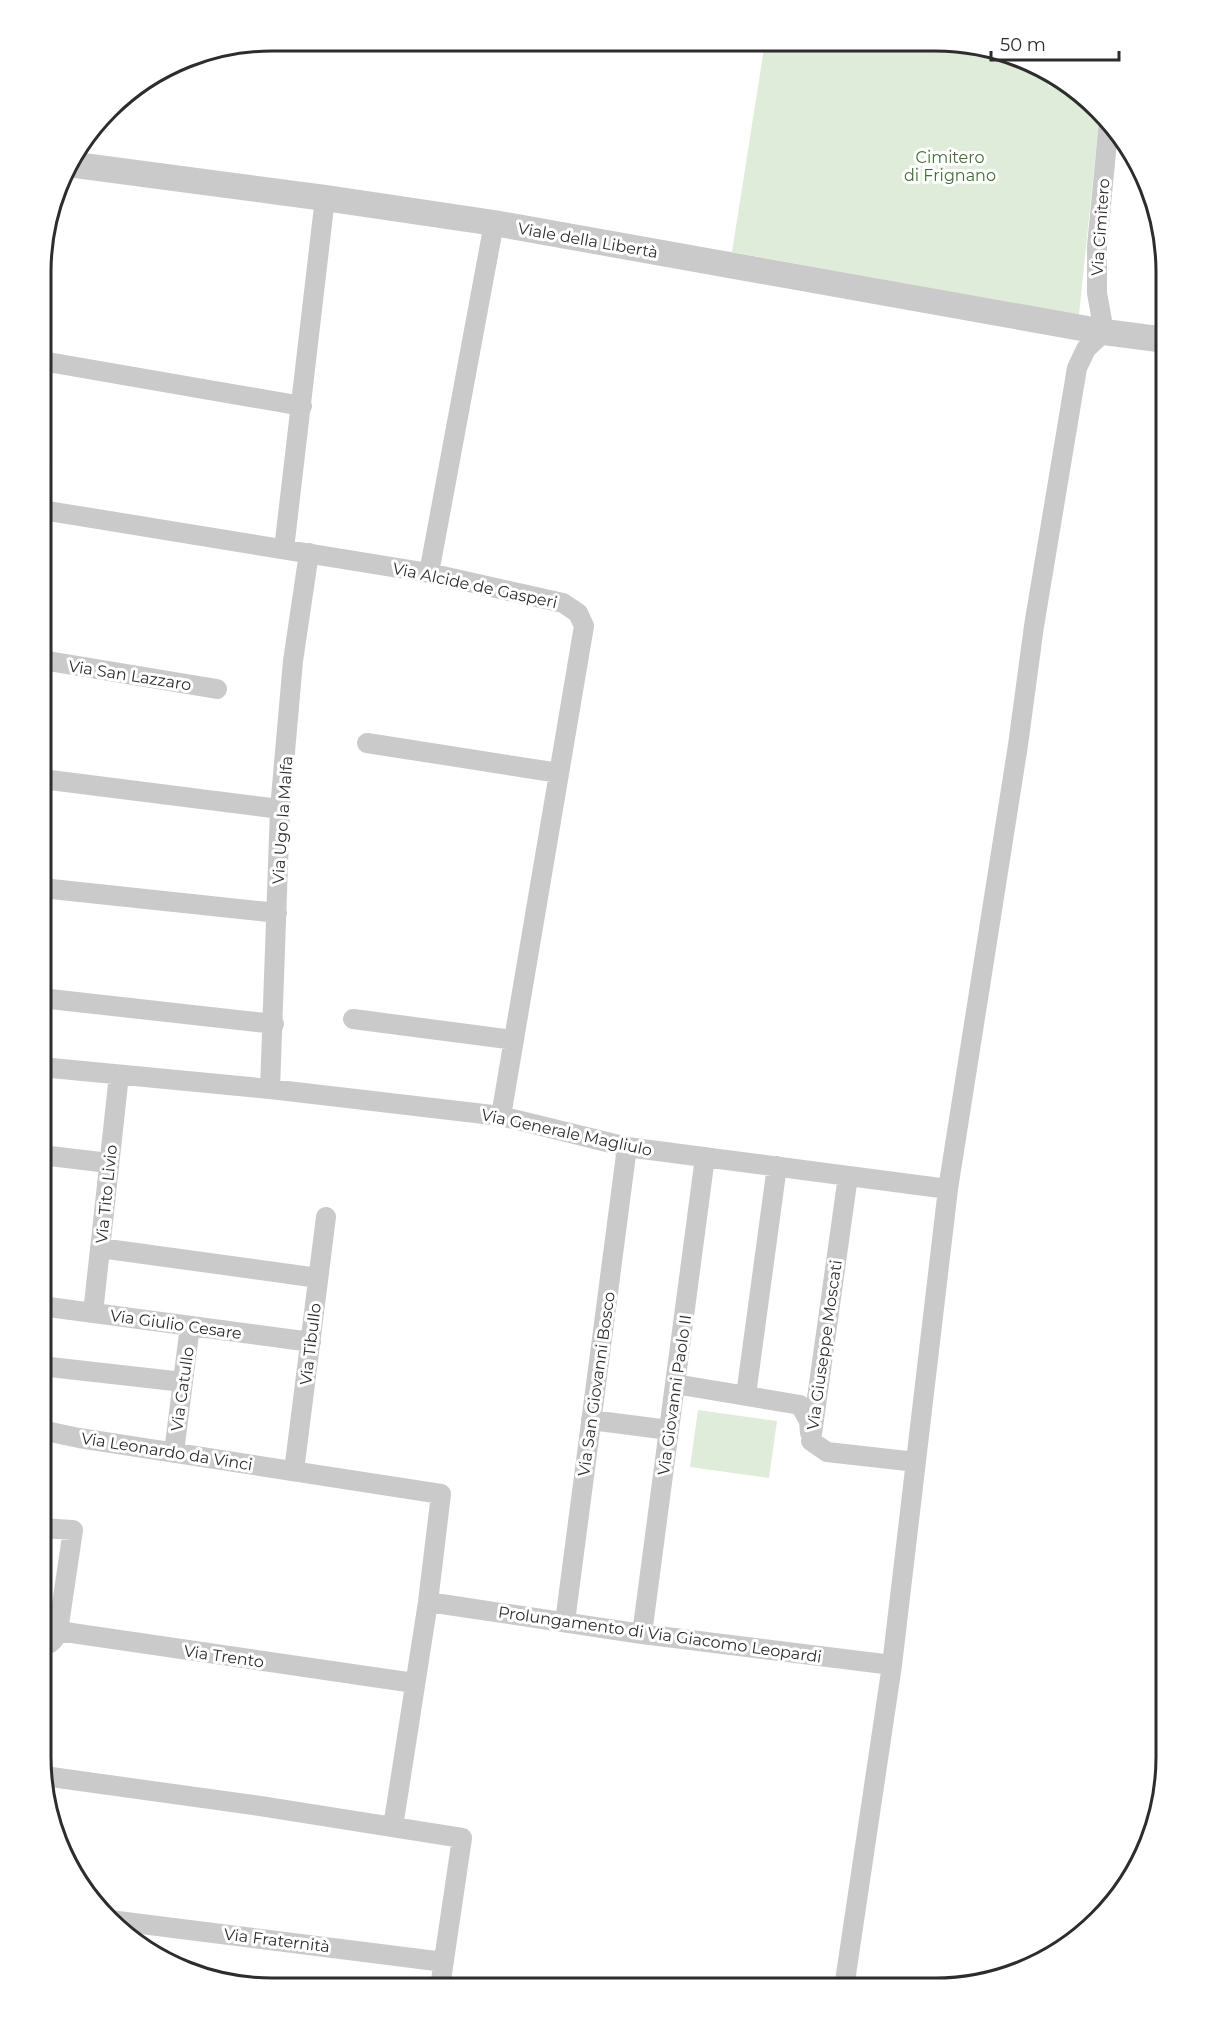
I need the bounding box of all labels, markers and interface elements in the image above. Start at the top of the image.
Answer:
scale bar [991,24,1118,62]
text: 50 m [1000,34,1046,56]
park label: Cimitero di Frignano [904,148,996,185]
street label: Via Cimitero [1088,178,1113,276]
street label: Viale della Libertà [516,219,660,262]
street label: Via Alcide de Gasperi [391,559,559,612]
street label: Via San Lazzaro [67,656,193,695]
street label: Via Ugo la Malfa [269,755,296,885]
street label: Via Generale Magliulo [480,1105,654,1160]
street label: Via Tito Livio [92,1144,121,1244]
street label: Via Giuseppe Moscati [803,1259,846,1431]
street label: Via San Giovanni Bosco [574,1290,619,1478]
street label: Via Tibullo [296,1302,325,1386]
street label: Via Giulio Cesare [109,1306,243,1343]
street label: Via Giovanni Paolo II [654,1313,695,1477]
street label: Via Catullo [167,1345,198,1433]
street label: Via Leonardo da Vinci [80,1429,254,1474]
street label: Prolungamento di Via Giacomo Leopardi [497,1602,823,1667]
street label: Via Trento [183,1641,265,1672]
street label: Via Fraternità [223,1925,331,1956]

